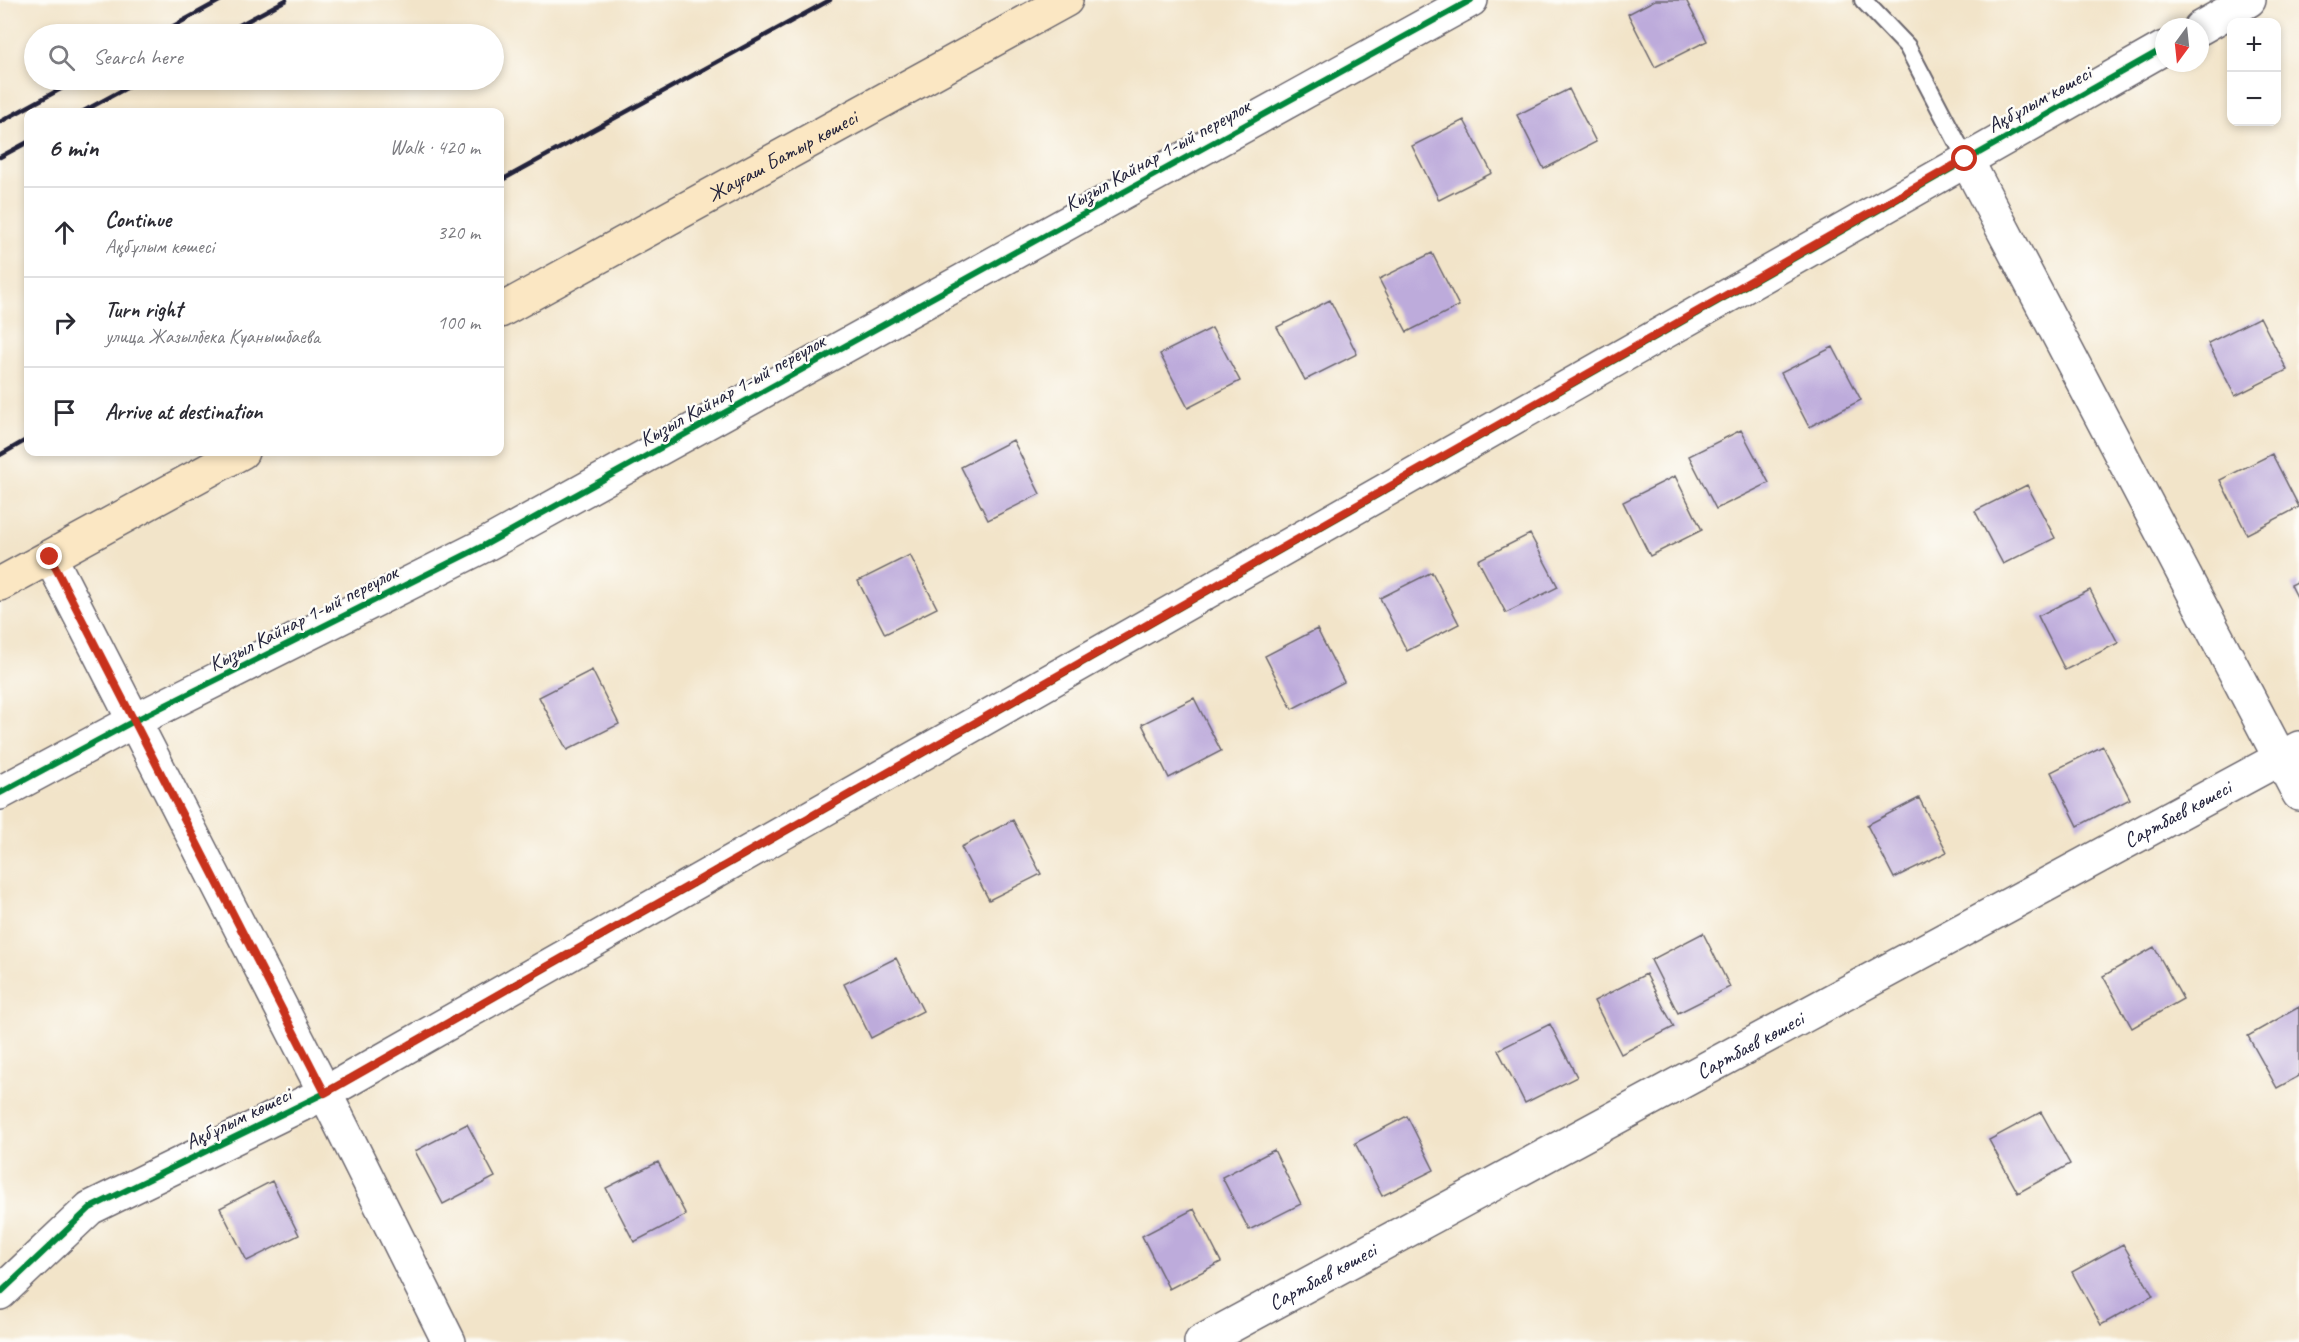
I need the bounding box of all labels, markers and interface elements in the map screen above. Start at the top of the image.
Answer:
north arrow [2155,18,2209,72]
map controls [2227,18,2281,126]
button: + [2227,18,2281,72]
search box [24,24,504,90]
icon: search [45,41,78,74]
text: Search here [93,43,183,71]
street label: Ақбұлым көшесі [1983,58,2098,138]
button: − [2227,72,2281,126]
street label: Кызыл Кайнар 1-ый переулок [1059,92,1257,218]
street label: Жауғаш Батыр көшесі [703,103,865,208]
text: 6 min [48,131,98,164]
text: Walk · 420 m [390,135,480,160]
route start [1951,145,1977,171]
text: Continue [105,206,171,234]
icon: ahead [48,216,81,249]
text: 320 m [437,220,480,245]
text: Ақбұлым көшесі [105,234,214,259]
text: Turn right [105,296,182,324]
icon: right [48,306,81,339]
text: 100 m [437,310,480,335]
text: улица Жазылбека Куанышбаева [105,324,320,349]
street label: Кызыл Кайнар 1-ый переулок [634,327,832,453]
icon: arrive [48,396,81,429]
text: Arrive at destination [105,398,262,426]
route end [36,543,62,569]
street label: Кызыл Кайнар 1-ый переулок [204,558,404,678]
street label: Сартбаев көшесі [2119,773,2238,853]
street label: Сартбаев көшесі [1692,1004,1811,1085]
street label: Ақбұлым көшесі [181,1080,298,1155]
street label: Сартбаев көшесі [1264,1235,1383,1316]

